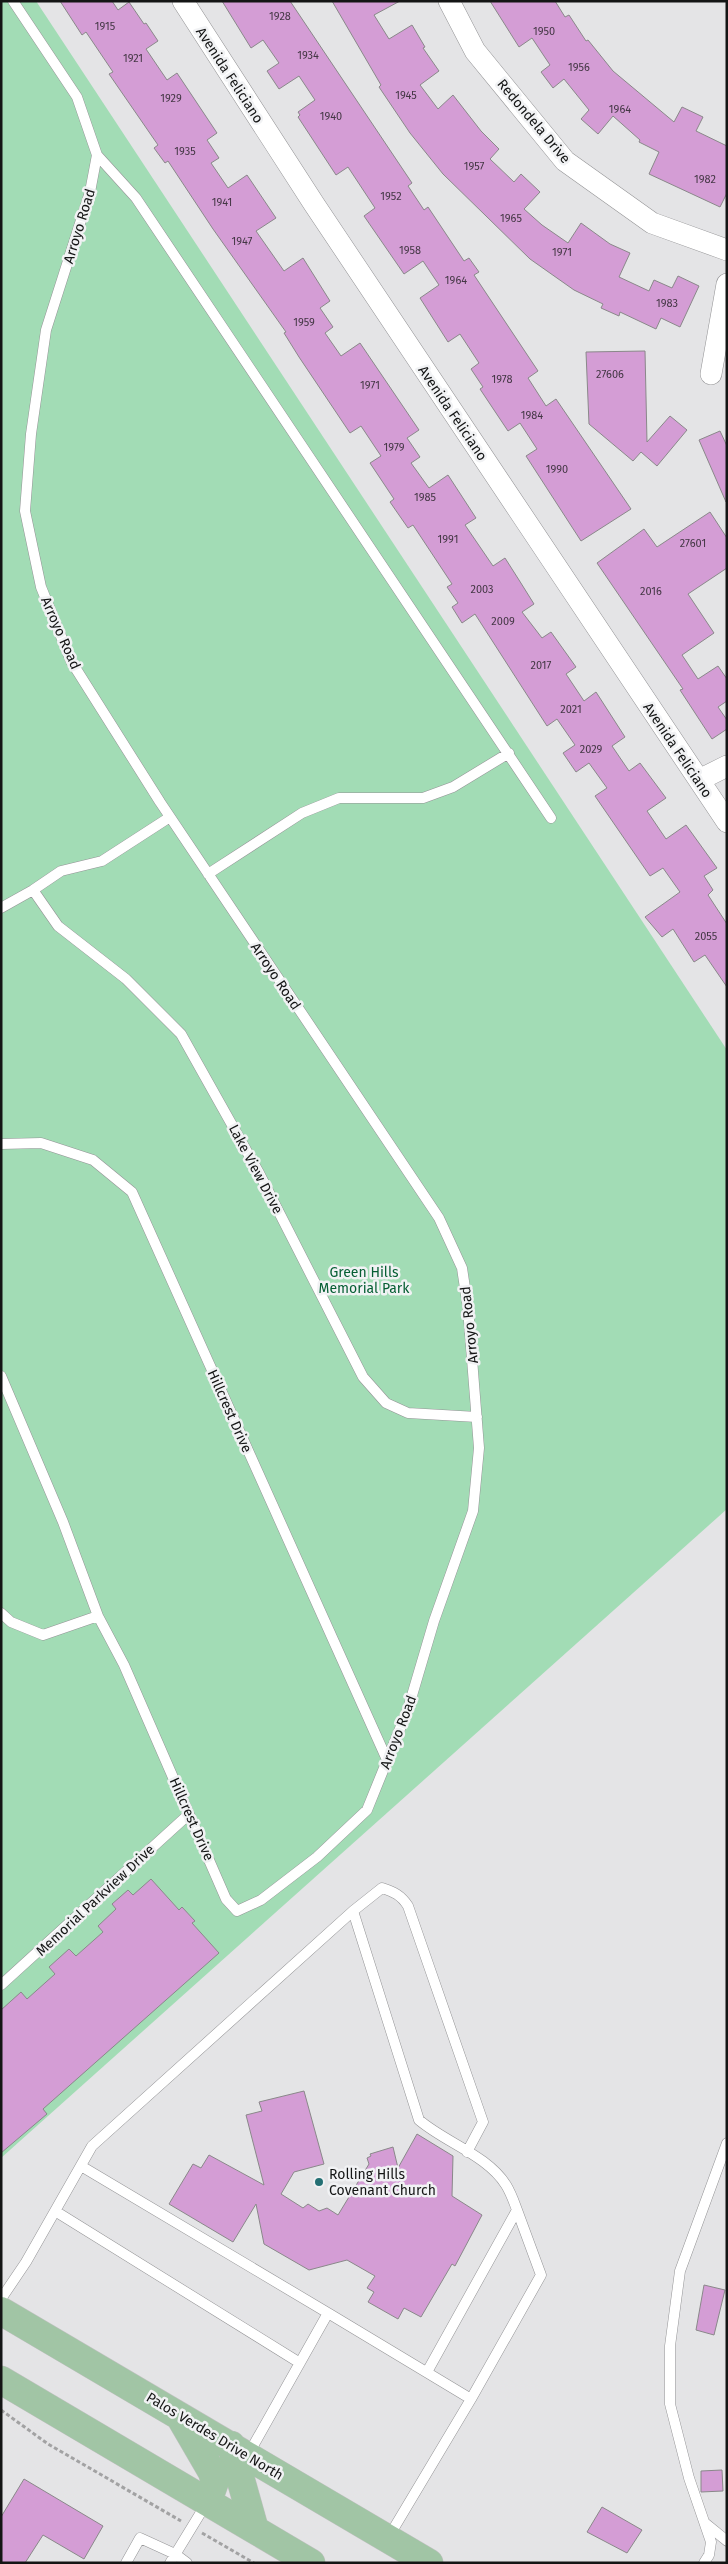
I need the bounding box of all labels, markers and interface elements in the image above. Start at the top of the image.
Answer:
house number: 1928 [269,10,291,23]
house number: 1915 [95,20,116,33]
street label: Avenida Feliciano [192,24,267,126]
house number: 1950 [533,25,555,38]
house number: 1934 [297,49,319,62]
house number: 1921 [123,52,143,65]
house number: 1956 [568,61,590,74]
street label: Redondela Drive [493,76,574,167]
house number: 1945 [395,89,417,102]
house number: 1929 [160,92,182,105]
house number: 1964 [609,103,631,116]
house number: 1940 [320,110,342,123]
house number: 1935 [174,145,196,158]
house number: 1957 [464,160,484,173]
house number: 1982 [694,173,716,186]
street label: Arroyo Road [60,187,99,266]
house number: 1952 [380,190,402,203]
house number: 1941 [212,196,232,209]
house number: 1965 [500,212,522,225]
house number: 1947 [232,235,253,248]
house number: 1958 [399,244,421,257]
house number: 1971 [552,246,572,259]
house number: 1964 [445,274,467,287]
house number: 1983 [656,297,678,310]
house number: 1959 [293,316,315,329]
street label: Avenida Feliciano [414,362,491,464]
house number: 27606 [596,368,624,381]
house number: 1978 [491,373,513,386]
house number: 1971 [360,379,380,392]
house number: 1984 [521,409,543,422]
house number: 1979 [384,441,405,454]
house number: 1990 [546,463,568,476]
house number: 1985 [414,491,437,504]
house number: 1991 [438,533,458,546]
house number: 27601 [680,537,706,550]
house number: 2003 [470,583,494,596]
house number: 2016 [640,585,662,598]
street label: Arroyo Road [37,594,84,672]
house number: 2009 [491,615,515,628]
house number: 2017 [531,659,552,672]
street label: Avenida Feliciano [639,699,716,801]
house number: 2021 [560,703,582,716]
house number: 2029 [580,743,603,756]
house number: 2055 [695,930,718,943]
street label: Arroyo Road [247,939,304,1013]
street label: Lake View Drive [225,1122,286,1217]
park label: Green Hills Memorial Park [319,1264,410,1297]
street label: Arroyo Road [457,1285,482,1364]
street label: Hillcrest Drive [204,1367,255,1455]
street label: Arroyo Road [377,1693,420,1771]
street label: Hillcrest Drive [166,1775,217,1863]
street label: Memorial Parkview Drive [33,1841,158,1960]
place label: Rolling Hills Covenant Church [329,2166,436,2199]
marker: Rolling Hills Covenant Church [313,2176,325,2188]
street label: Palos Verdes Drive North [143,2389,286,2484]

